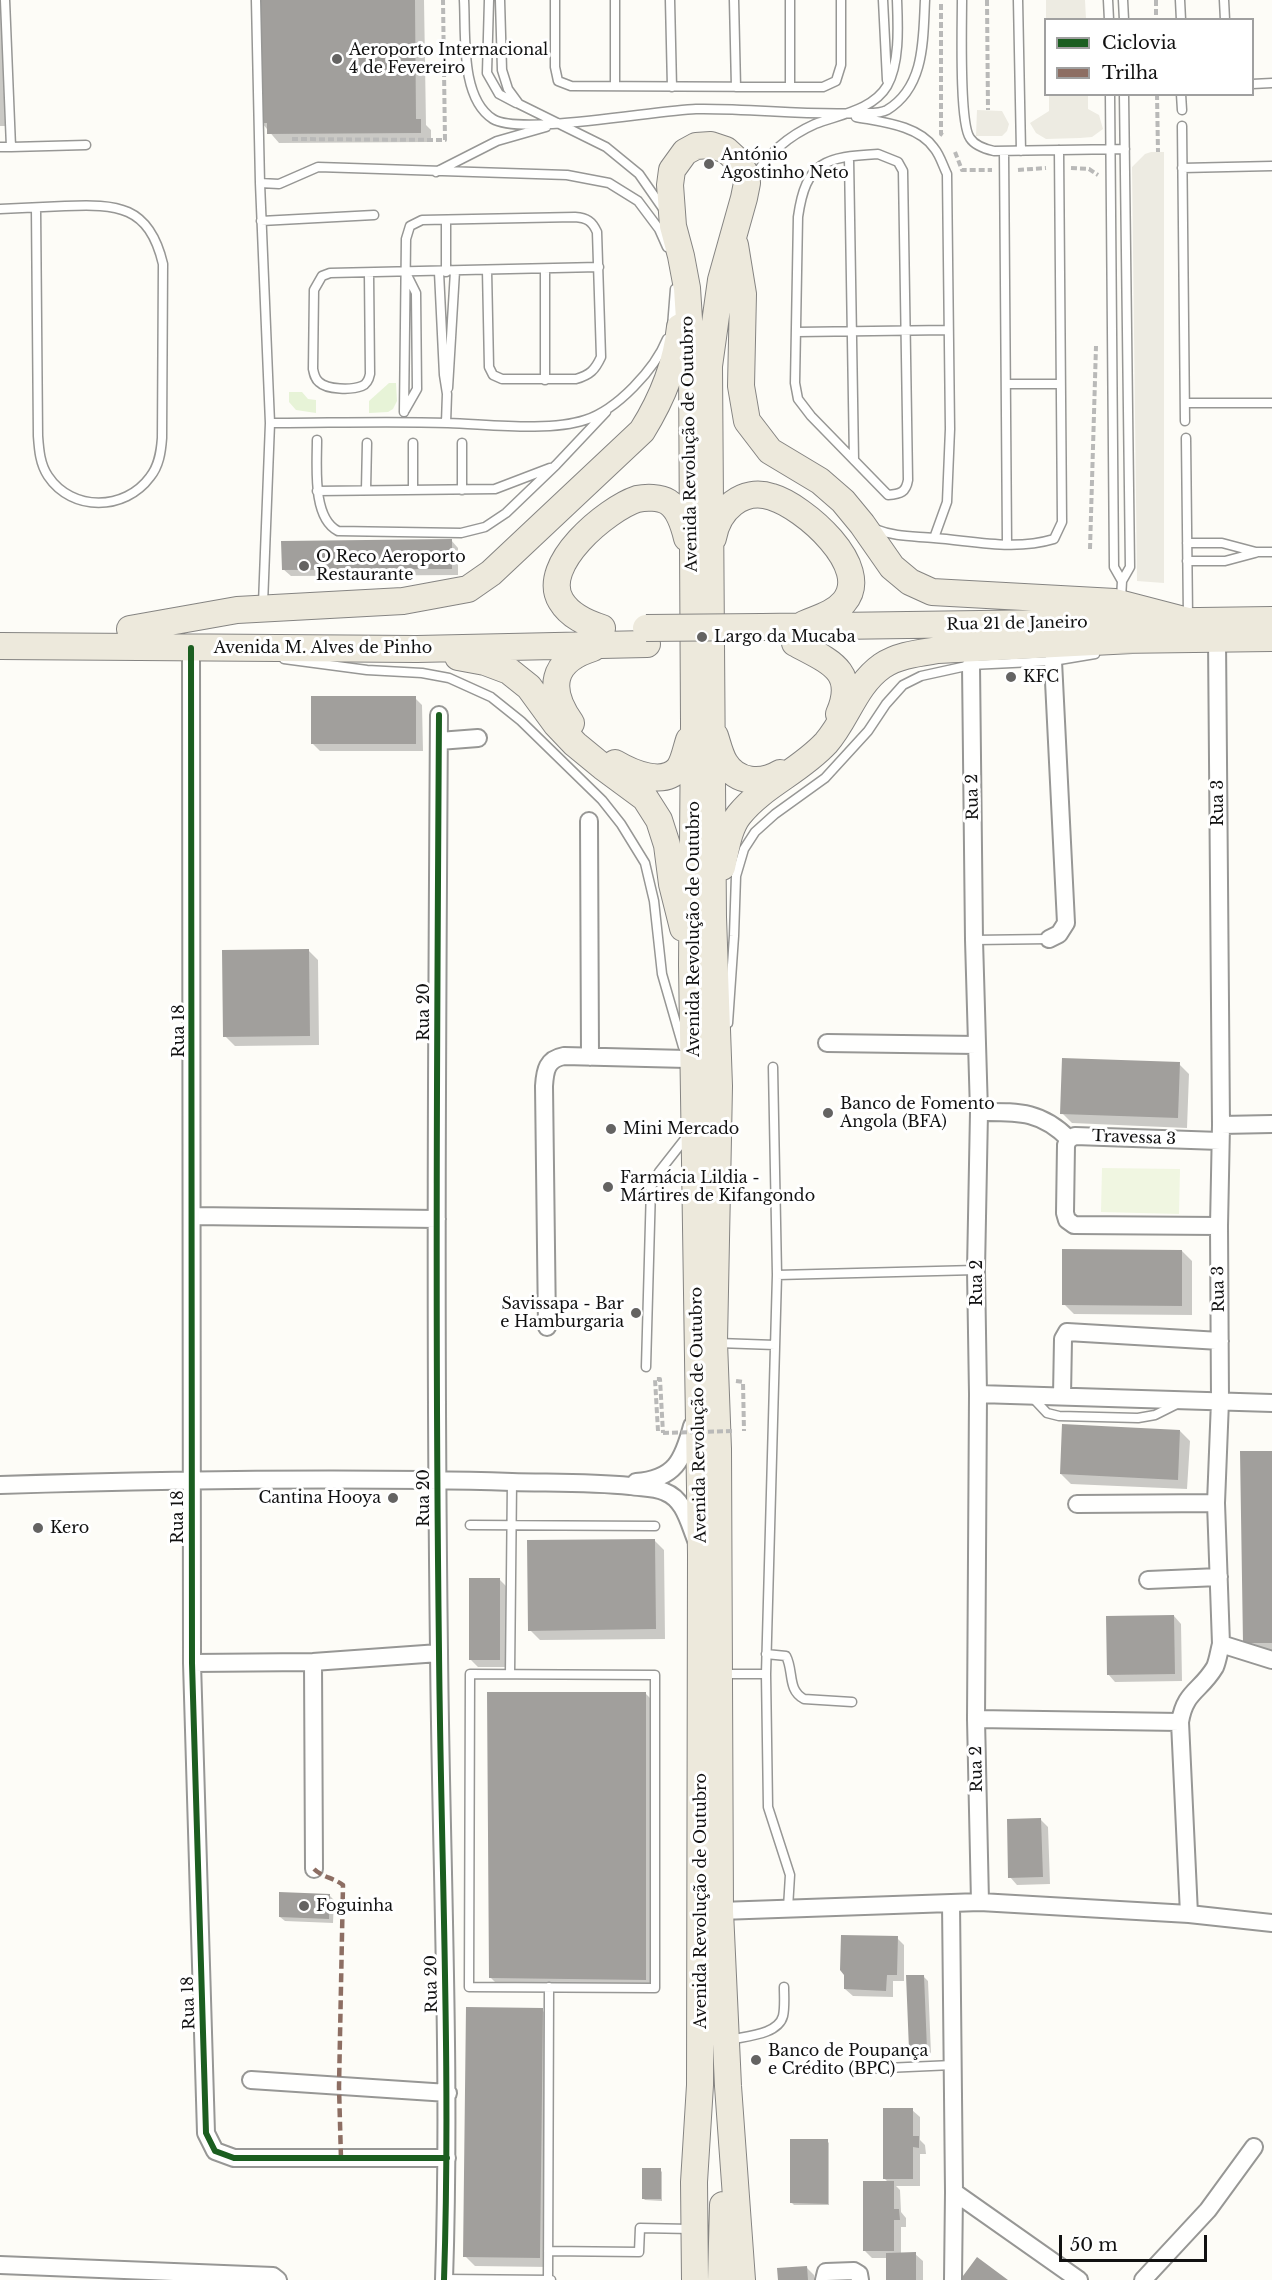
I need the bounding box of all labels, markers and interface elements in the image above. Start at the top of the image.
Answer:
legend [1044,18,1254,96]
text: Ciclovia [1102,32,1177,54]
place label: Aeroporto Internacional 4 de Fevereiro [349,40,548,78]
marker: Aeroporto Internacional 4 de Fevereiro [330,52,344,66]
text: Trilha [1102,62,1158,84]
place label: António Agostinho Neto [721,145,849,183]
marker: António Agostinho Neto [702,157,716,171]
street label: Avenida Revolução de Outubro [678,316,702,572]
place label: O Reco Aeroporto Restaurante [316,547,466,585]
marker: O Reco Aeroporto Restaurante [297,559,311,573]
street label: Rua 21 de Janeiro [946,613,1088,635]
place label: Largo da Mucaba [714,627,856,647]
marker: Largo da Mucaba [695,630,709,644]
street label: Avenida M. Alves de Pinho [214,638,432,658]
place label: KFC [1023,667,1059,687]
marker: KFC [1004,670,1018,684]
street label: Rua 2 [963,774,983,820]
street label: Rua 3 [1208,780,1228,826]
street label: Avenida Revolução de Outubro [684,801,704,1057]
street label: Rua 20 [414,983,434,1041]
street label: Rua 18 [169,1004,189,1058]
place label: Banco de Fomento Angola (BFA) [840,1094,995,1132]
marker: Banco de Fomento Angola (BFA) [821,1106,835,1120]
place label: Mini Mercado [623,1119,739,1139]
marker: Mini Mercado [604,1122,618,1136]
street label: Travessa 3 [1092,1127,1176,1149]
place label: Farmácia Lildia - Mártires de Kifangondo [620,1168,815,1206]
marker: Farmácia Lildia - Mártires de Kifangondo [601,1180,615,1194]
street label: Rua 2 [967,1260,987,1306]
street label: Rua 3 [1209,1266,1229,1312]
street label: Avenida Revolução de Outubro [687,1287,711,1543]
place label: Savissapa - Bar e Hamburgaria [500,1294,624,1332]
marker: Savissapa - Bar e Hamburgaria [629,1306,643,1320]
street label: Rua 20 [414,1469,434,1527]
place label: Cantina Hooya [258,1488,381,1508]
street label: Rua 18 [168,1490,188,1544]
marker: Cantina Hooya [386,1491,400,1505]
place label: Kero [50,1518,89,1538]
marker: Kero [31,1521,45,1535]
street label: Rua 2 [967,1746,987,1792]
street label: Avenida Revolução de Outubro [691,1773,711,2029]
place label: Foguinha [316,1896,393,1916]
marker: Foguinha [297,1899,311,1913]
street label: Rua 20 [422,1955,442,2013]
street label: Rua 18 [178,1976,200,2030]
place label: Banco de Poupança e Crédito (BPC) [768,2041,928,2079]
marker: Banco de Poupança e Crédito (BPC) [749,2053,763,2067]
scale bar [1062,2223,1210,2261]
text: 50 m [1070,2234,1118,2256]

